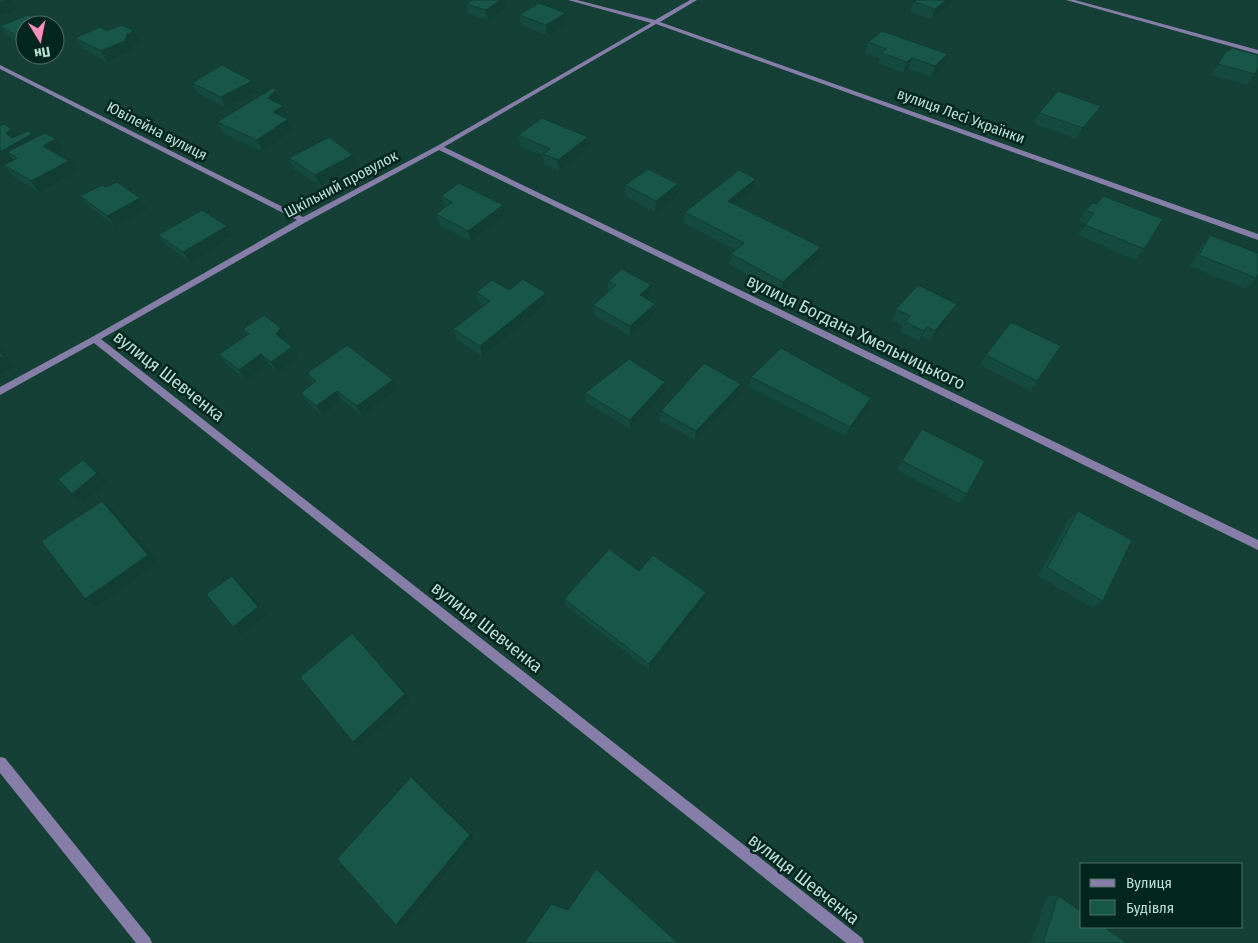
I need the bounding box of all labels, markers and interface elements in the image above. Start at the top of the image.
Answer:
north arrow [15,15,65,65]
text: Пн [33,43,51,62]
street label: вулиця Лесі Українки [895,85,1027,147]
street label: Ювілейна вулиця [104,98,210,164]
street label: Шкільний провулок [281,147,401,221]
street label: вулиця Богдана Хмельницького [743,269,969,395]
street label: вулиця Шевченка [109,326,229,426]
street label: вулиця Шевченка [427,577,547,677]
street label: вулиця Шевченка [744,829,864,929]
legend [1080,863,1243,928]
text: Вулиця [1126,874,1172,892]
text: Будівля [1126,899,1174,917]

